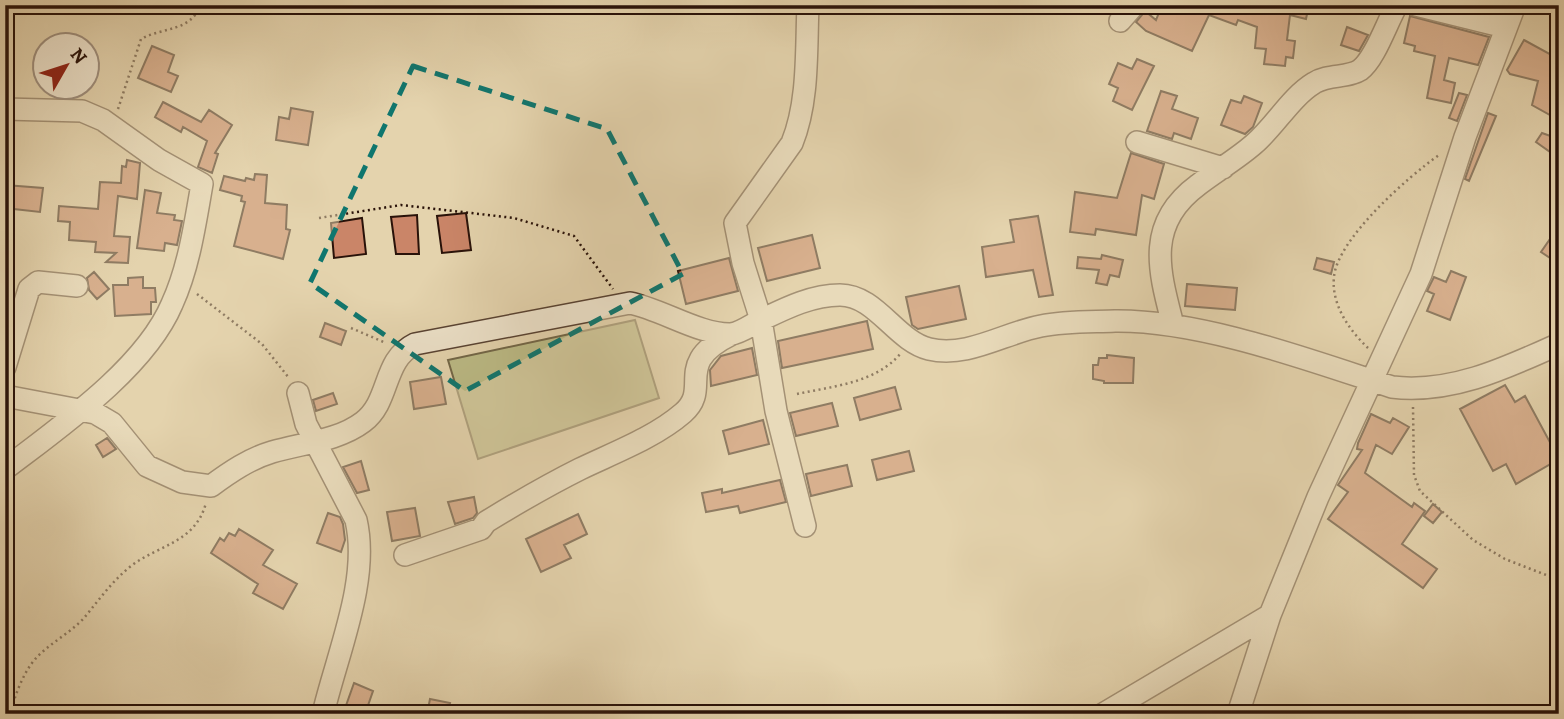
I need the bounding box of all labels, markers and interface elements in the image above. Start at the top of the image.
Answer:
north arrow [32,32,102,102]
text: N [64,42,93,70]

